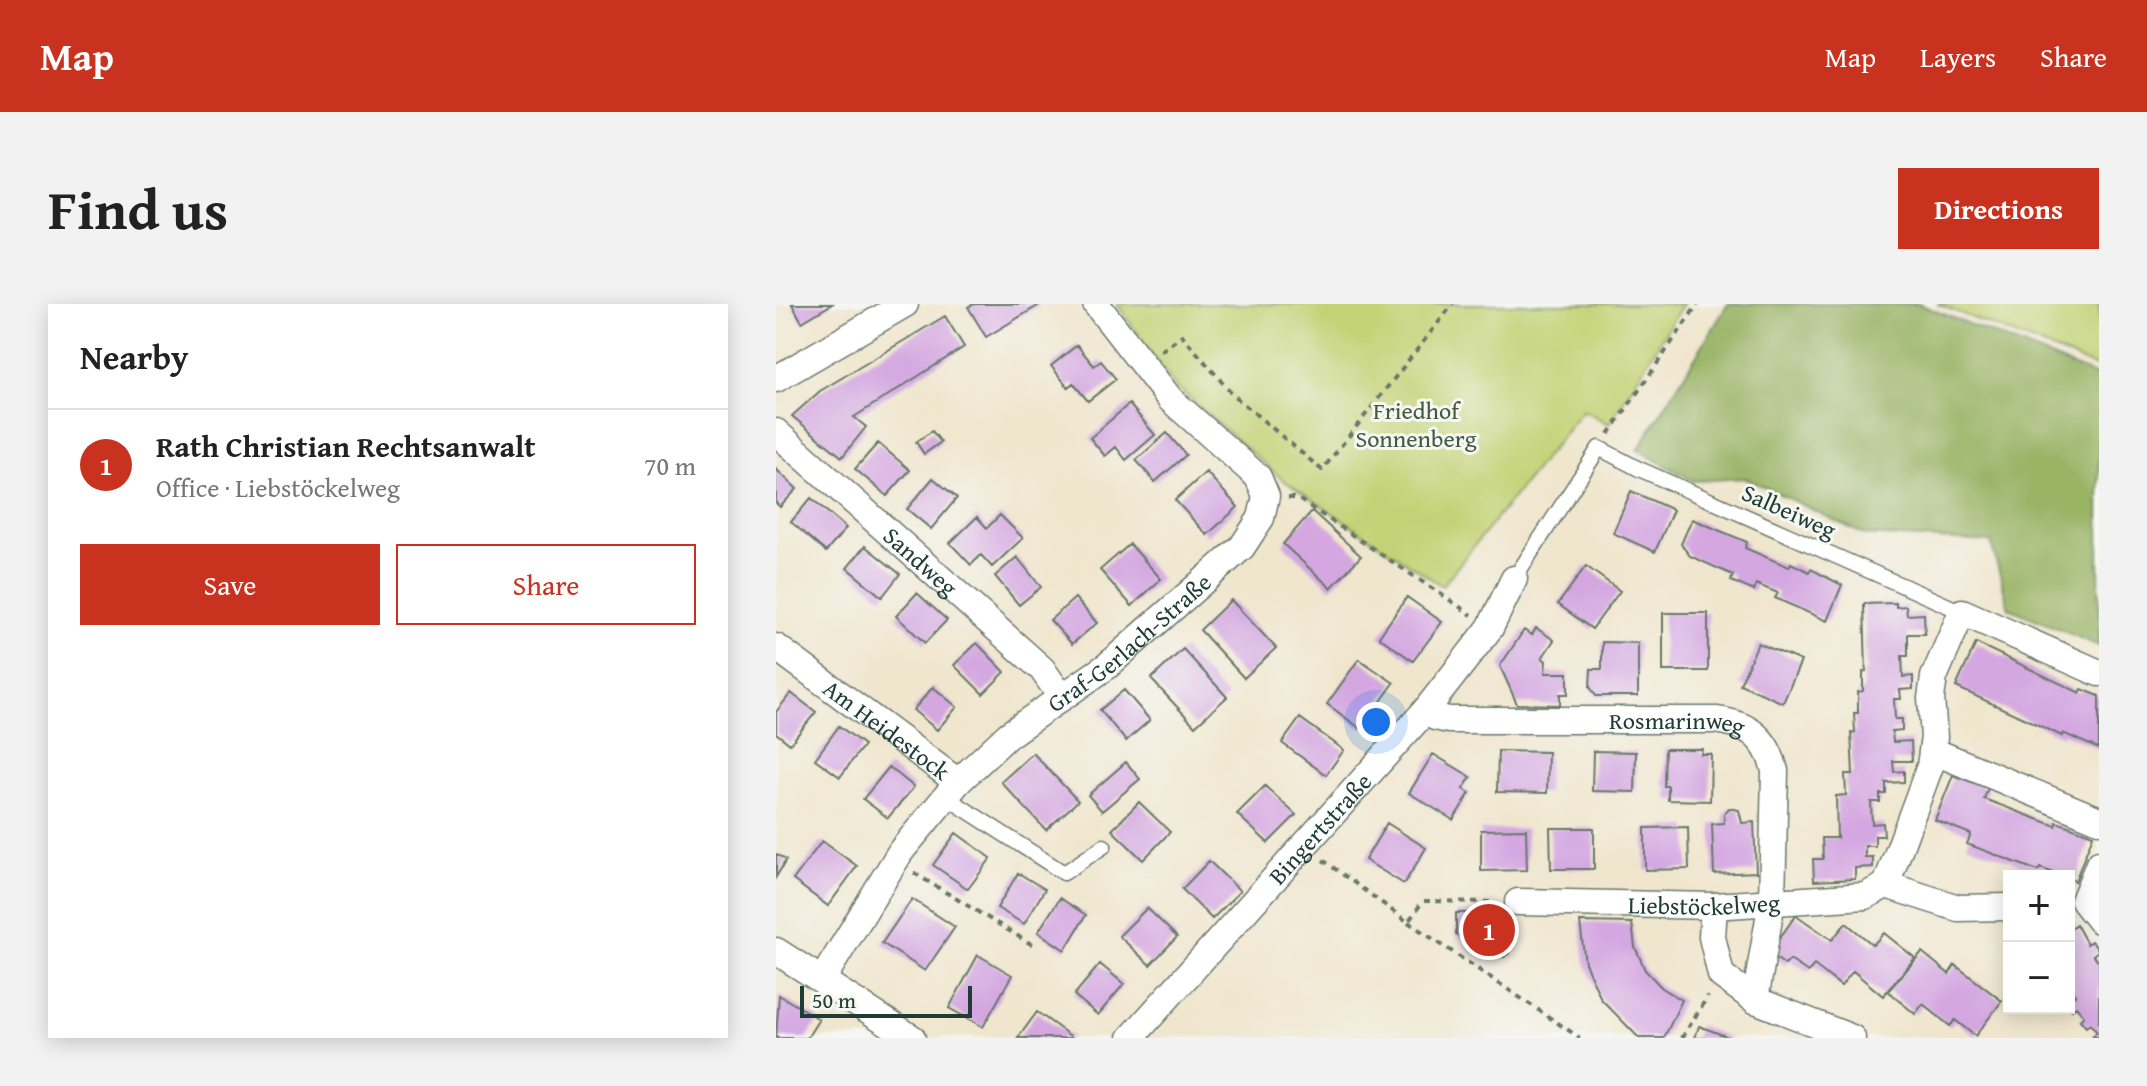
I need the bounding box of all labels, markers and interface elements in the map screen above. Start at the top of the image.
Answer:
text: Map [40,28,114,84]
text: Map [1825,36,1876,77]
text: Layers [1920,36,1996,77]
text: Share [2040,36,2107,77]
text: Find us [48,167,228,250]
button: Directions [1898,168,2099,249]
text: Nearby [80,332,189,381]
park label: Friedhof Sonnenberg [1355,393,1477,456]
text: Rath Christian Rechtsanwalt [156,424,536,468]
text: 1 [99,446,113,485]
text: 70 m [644,446,696,485]
text: Office · Liebstöckelweg [156,468,400,507]
street label: Salbeiweg [1736,475,1842,547]
street label: Sandweg [876,518,966,604]
button: Save [80,544,380,625]
button: Share [396,544,696,625]
street label: Graf-Gerlach-Straße [1040,565,1219,720]
street label: Am Heidestock [816,670,958,789]
your location [1356,702,1396,742]
street label: Rosmarinweg [1609,703,1751,744]
street label: Bingertstraße [1260,765,1379,892]
map controls [2003,870,2075,1014]
button: + [2003,870,2075,942]
street label: Liebstöckelweg [1628,884,1781,924]
pin: 1 [1463,900,1515,960]
button: − [2003,942,2075,1014]
scale bar [800,982,972,1018]
text: 50 m [812,984,856,1016]

